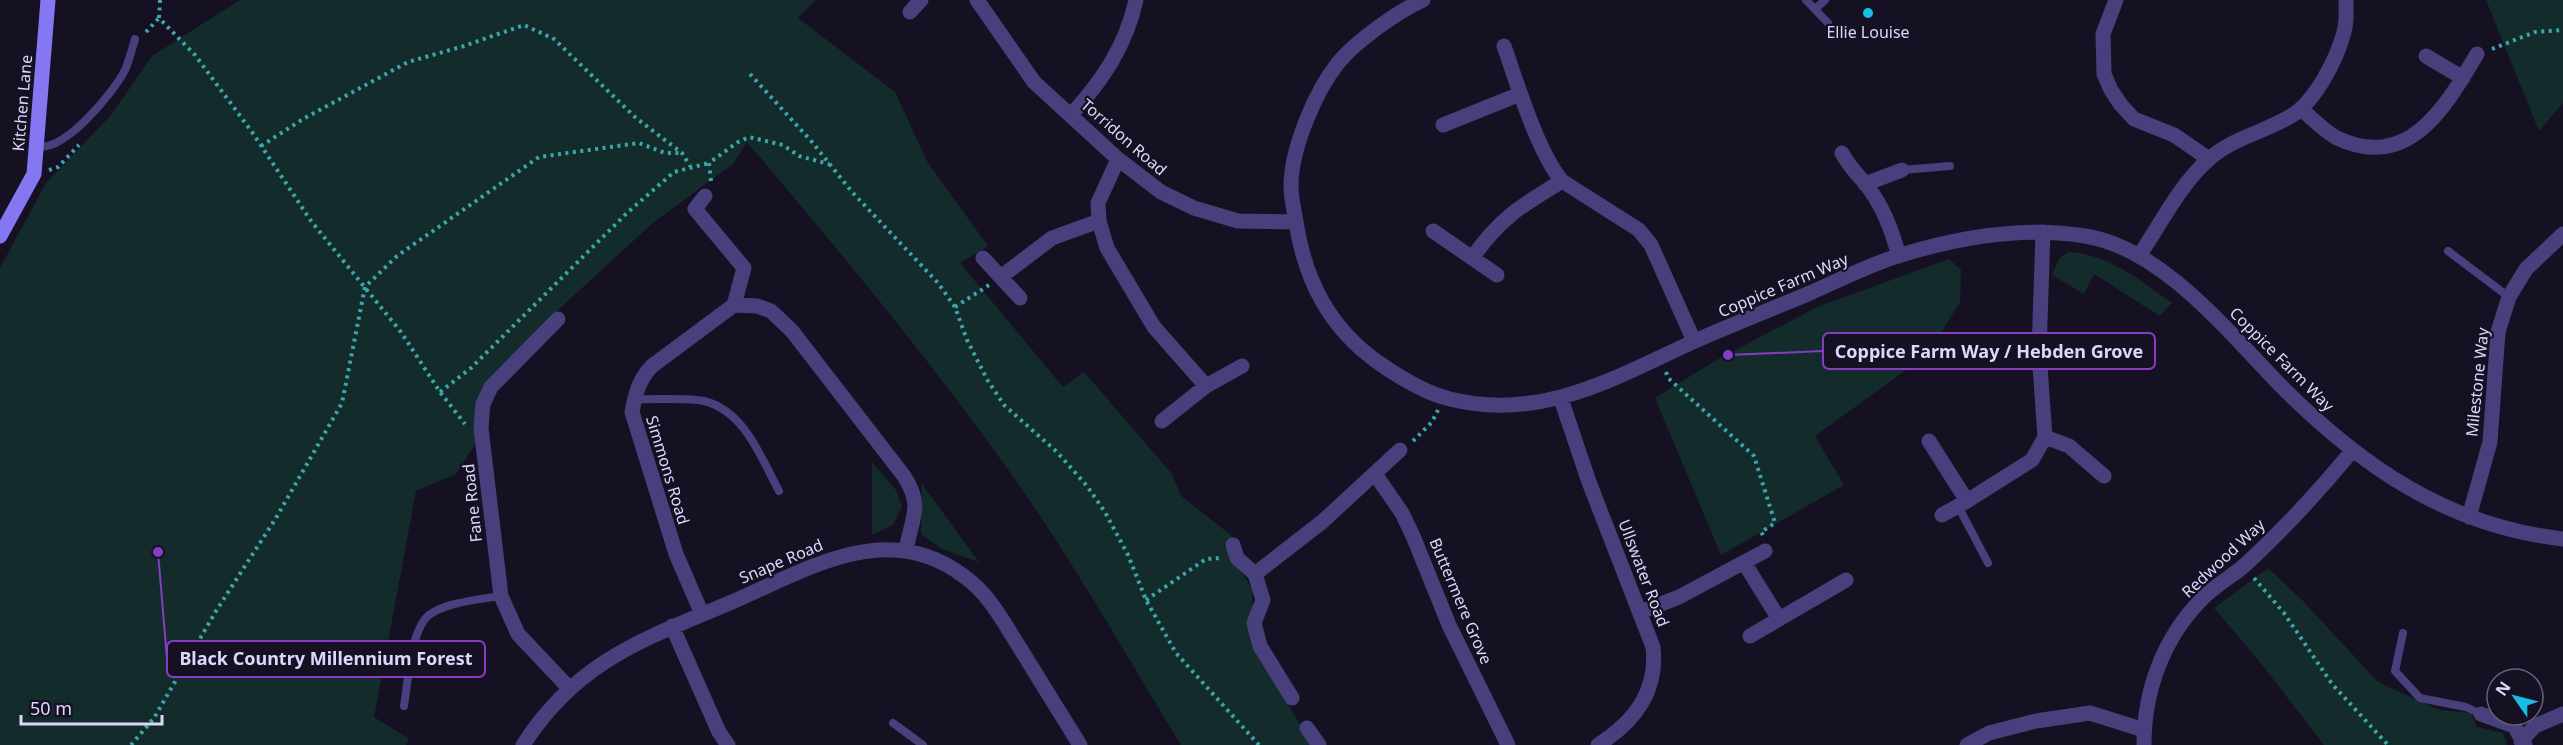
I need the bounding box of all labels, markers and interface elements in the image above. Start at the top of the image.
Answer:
marker: Ellie Louise [1861,6,1875,20]
place label: Ellie Louise [1826,21,1910,43]
street label: Kitchen Lane [7,54,37,152]
street label: Torridon Road [1076,94,1172,180]
street label: Coppice Farm Way [1715,247,1852,322]
street label: Coppice Farm Way [2225,302,2340,417]
street label: Milestone Way [2460,325,2494,438]
callout: Coppice Farm Way / Hebden Grove [1823,333,2155,369]
text: Coppice Farm Way / Hebden Grove [1835,339,2143,363]
street label: Simmons Road [641,413,695,527]
street label: Fane Road [457,463,487,543]
street label: Redwood Way [2177,513,2270,602]
street label: Ullswater Road [1613,516,1675,630]
street label: Snape Road [736,533,826,589]
street label: Buttermere Grove [1424,534,1498,668]
callout: Black Country Millennium Forest [167,641,485,677]
text: Black Country Millennium Forest [179,646,473,670]
north arrow [2485,667,2545,727]
text: N [2490,677,2515,700]
scale bar [21,688,162,726]
text: 50 m [30,696,72,720]

